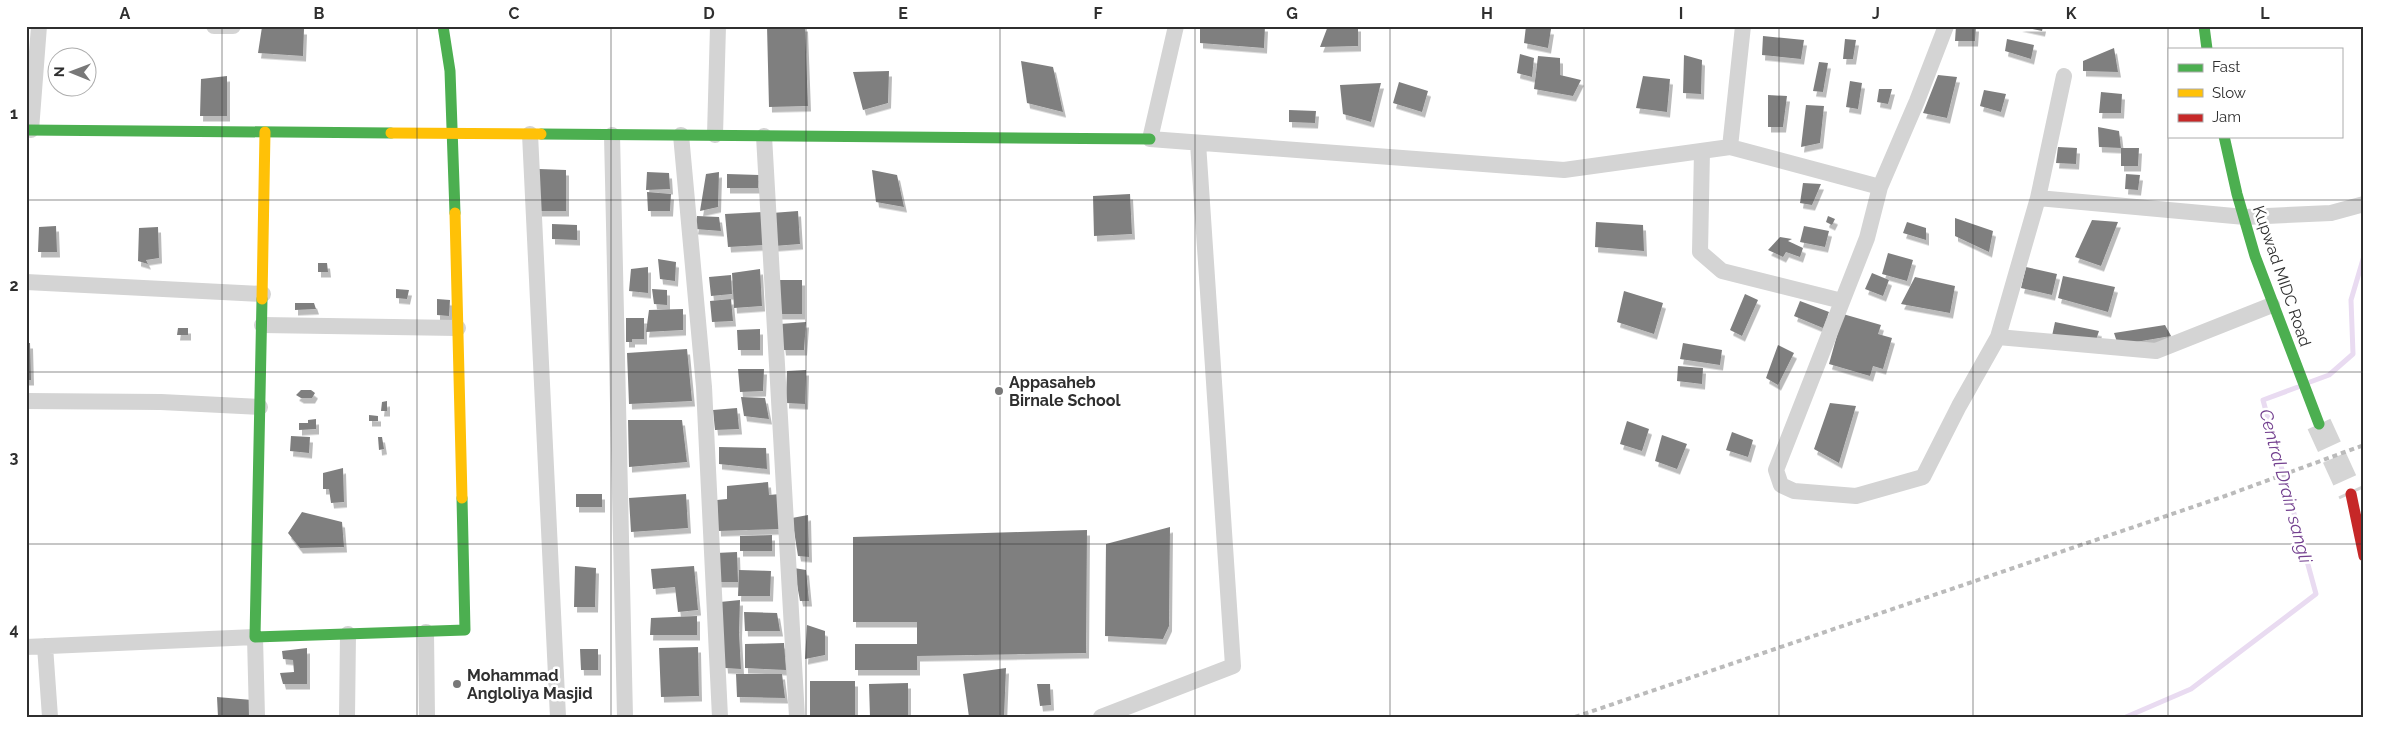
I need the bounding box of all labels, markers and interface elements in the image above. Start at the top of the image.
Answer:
text: A [120,4,131,23]
text: B [314,4,325,23]
text: C [509,4,520,23]
text: D [703,4,715,23]
text: E [898,4,908,23]
text: F [1093,4,1103,23]
text: G [1286,4,1298,23]
text: H [1481,4,1493,23]
text: I [1679,4,1683,23]
text: J [1872,4,1880,23]
text: K [2066,4,2077,23]
text: L [2260,4,2270,23]
north arrow [48,48,98,98]
legend [2168,48,2342,138]
text: Fast [2212,58,2240,76]
text: N [51,66,67,77]
text: Slow [2212,84,2246,102]
text: 1 [10,104,18,123]
text: Jam [2212,108,2241,126]
street label: Kupwad MIDC Road [2249,203,2315,349]
text: 2 [9,276,19,295]
place label: Appasaheb Birnale School [1009,373,1121,410]
marker: Appasaheb Birnale School [993,385,1005,397]
water label: Central Drain sangli [2255,407,2317,566]
text: 3 [10,448,19,467]
text: 4 [9,620,19,639]
place label: Mohammad Angloliya Masjid [467,666,593,703]
marker: Mohammad Angloliya Masjid [451,678,463,690]

